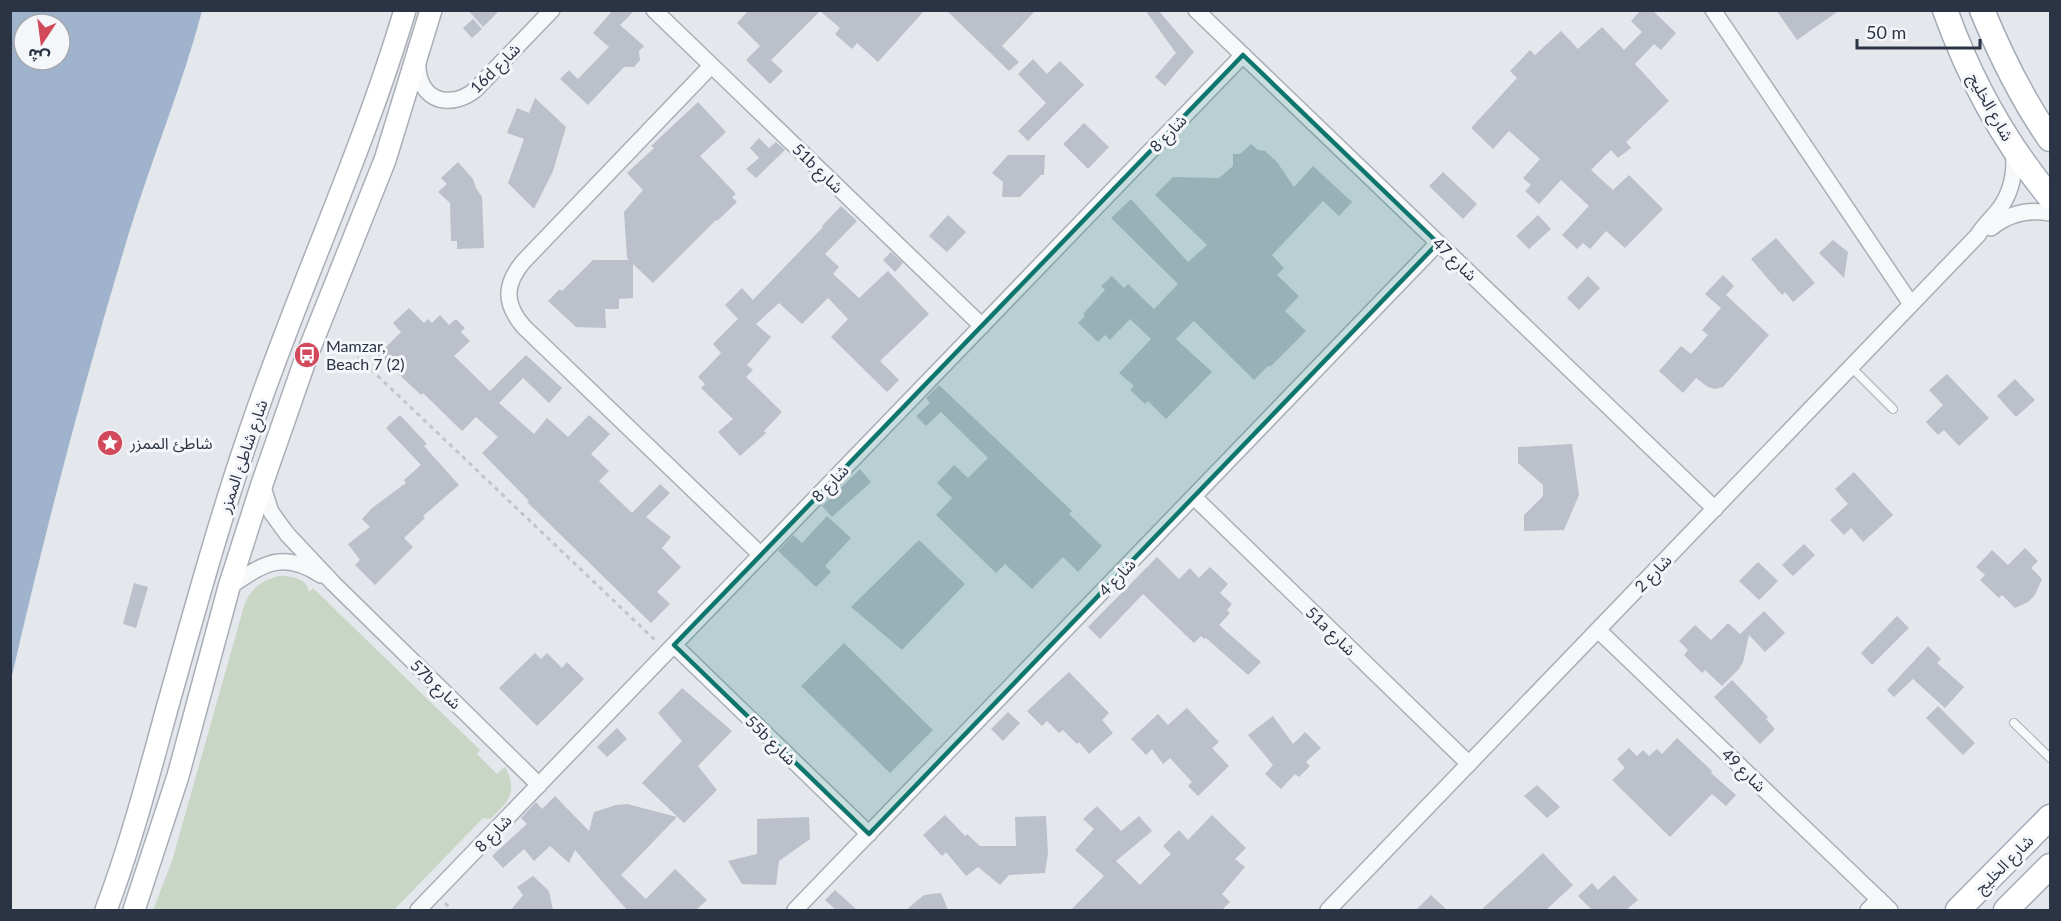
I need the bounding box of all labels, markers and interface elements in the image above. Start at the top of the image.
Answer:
north arrow [12,12,72,72]
scale bar [1857,12,1980,50]
text: 50 m [1866,21,1906,43]
street label: 16d شارع [466,39,526,99]
text: ش [26,44,52,69]
street label: شارع الخليج [1962,70,2018,146]
street label: شارع 8 [1145,110,1193,158]
street label: 51b شارع [786,139,848,199]
street label: شارع 47 [1427,233,1481,287]
place label: Mamzar, Beach 7 (2) [326,336,405,373]
bus stop icon: Mamzar, Beach 7 (2) [292,340,322,370]
street label: شارع شاطئ الممزر [214,397,274,517]
place icon: شاطئ الممزر [95,428,125,458]
place label: شاطئ الممزر [129,433,213,453]
street label: شارع 8 [807,460,855,508]
street label: شارع 2 [1630,550,1678,598]
street label: شارع 4 [1094,554,1142,602]
street label: 51a شارع [1300,602,1360,662]
street label: 57b شارع [404,655,466,715]
street label: 55b شارع [739,711,801,771]
street label: شارع 49 [1716,744,1770,798]
street label: شارع 8 [470,810,518,858]
street label: شارع الخليج [1971,831,2040,900]

